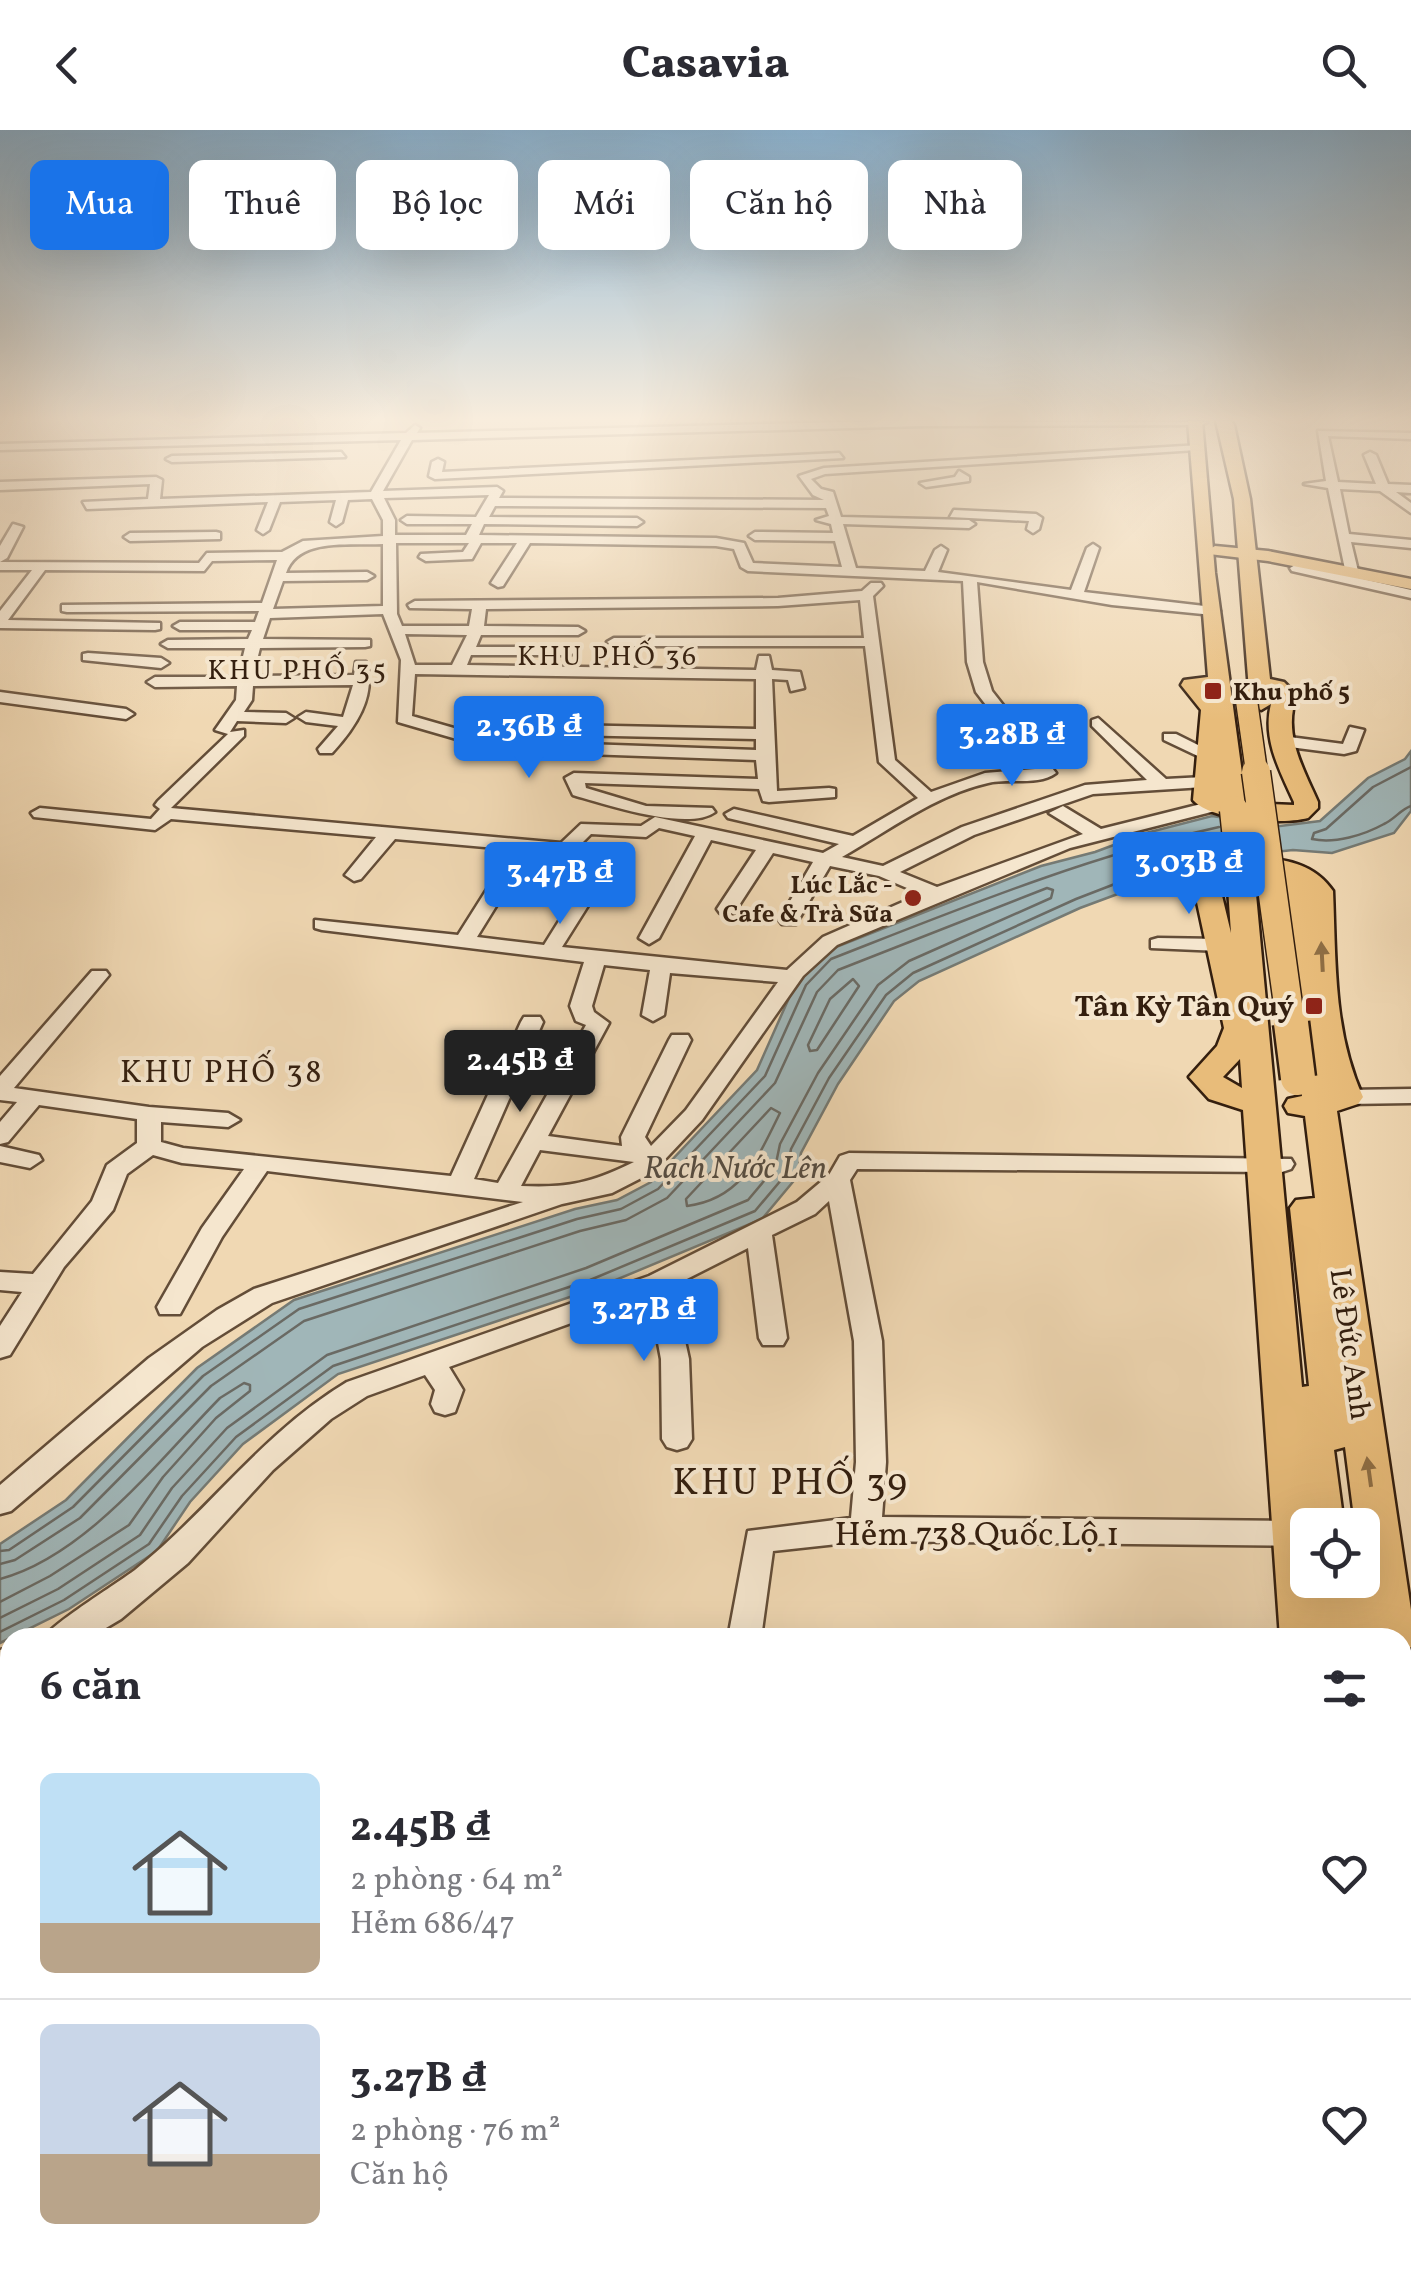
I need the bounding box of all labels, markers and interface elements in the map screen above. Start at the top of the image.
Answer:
text: Casavia [622,34,789,97]
icon: back [40,38,95,93]
icon: search [1316,38,1371,93]
chip: Mua [30,160,169,250]
chip: Thuê [189,160,336,250]
chip: Bộ lọc [356,160,518,250]
chip: Mới [538,160,670,250]
chip: Căn hộ [690,160,868,250]
chip: Nhà [888,160,1022,250]
district label: KHU PHỐ 36 [517,637,699,677]
district label: KHU PHỐ 35 [208,651,388,691]
place label: Khu phố 5 [1233,676,1350,711]
marker: Khu phố 5 [1202,680,1224,702]
pin: 2.36B ₫ [437,696,621,781]
pin: 3.28B ₫ [920,704,1104,789]
text: 2.36B ₫ [476,706,582,750]
text: 3.28B ₫ [959,714,1065,758]
pin: 3.03B ₫ [1097,832,1281,917]
pin: 3.47B ₫ [468,842,652,927]
text: 3.03B ₫ [1135,842,1243,886]
text: 3.47B ₫ [506,852,614,896]
place label: Lúc Lắc - Cafe & Trà Sữa [722,869,893,933]
marker: Lúc Lắc - Cafe & Trà Sữa [902,887,924,909]
one-way arrow [1314,941,1330,973]
place label: Tân Kỳ Tân Quý [1074,987,1294,1029]
marker: Tân Kỳ Tân Quý [1303,995,1325,1017]
pin: 2.45B ₫ [428,1030,612,1115]
text: 2.45B ₫ [466,1040,574,1084]
district label: KHU PHỐ 38 [120,1050,324,1096]
water label: Rạch Nước Lên [643,1148,827,1192]
street label: Lê Đức Anh [1318,1266,1380,1423]
pin: 3.27B ₫ [552,1279,736,1364]
text: 3.27B ₫ [592,1289,696,1333]
district label: KHU PHỐ 39 [672,1455,910,1511]
one-way arrow [1360,1455,1376,1487]
map controls [1290,1508,1380,1598]
button: locate [1290,1508,1380,1598]
street label: Hẻm 738 Quốc Lộ 1 [835,1512,1119,1560]
text: 6 căn [40,1659,142,1718]
icon: filters [1317,1661,1372,1716]
text: 2.45B ₫ [350,1800,491,1859]
icon: home [120,1813,240,1933]
icon: heart [1317,1846,1372,1901]
text: 2 phòng · 64 m² [350,1859,563,1903]
text: Hẻm 686/47 [350,1903,515,1947]
text: 3.27B ₫ [350,2051,487,2110]
icon: home [120,2064,240,2184]
icon: heart [1317,2097,1372,2152]
text: 2 phòng · 76 m² [350,2110,561,2154]
text: Căn hộ [350,2154,448,2198]

